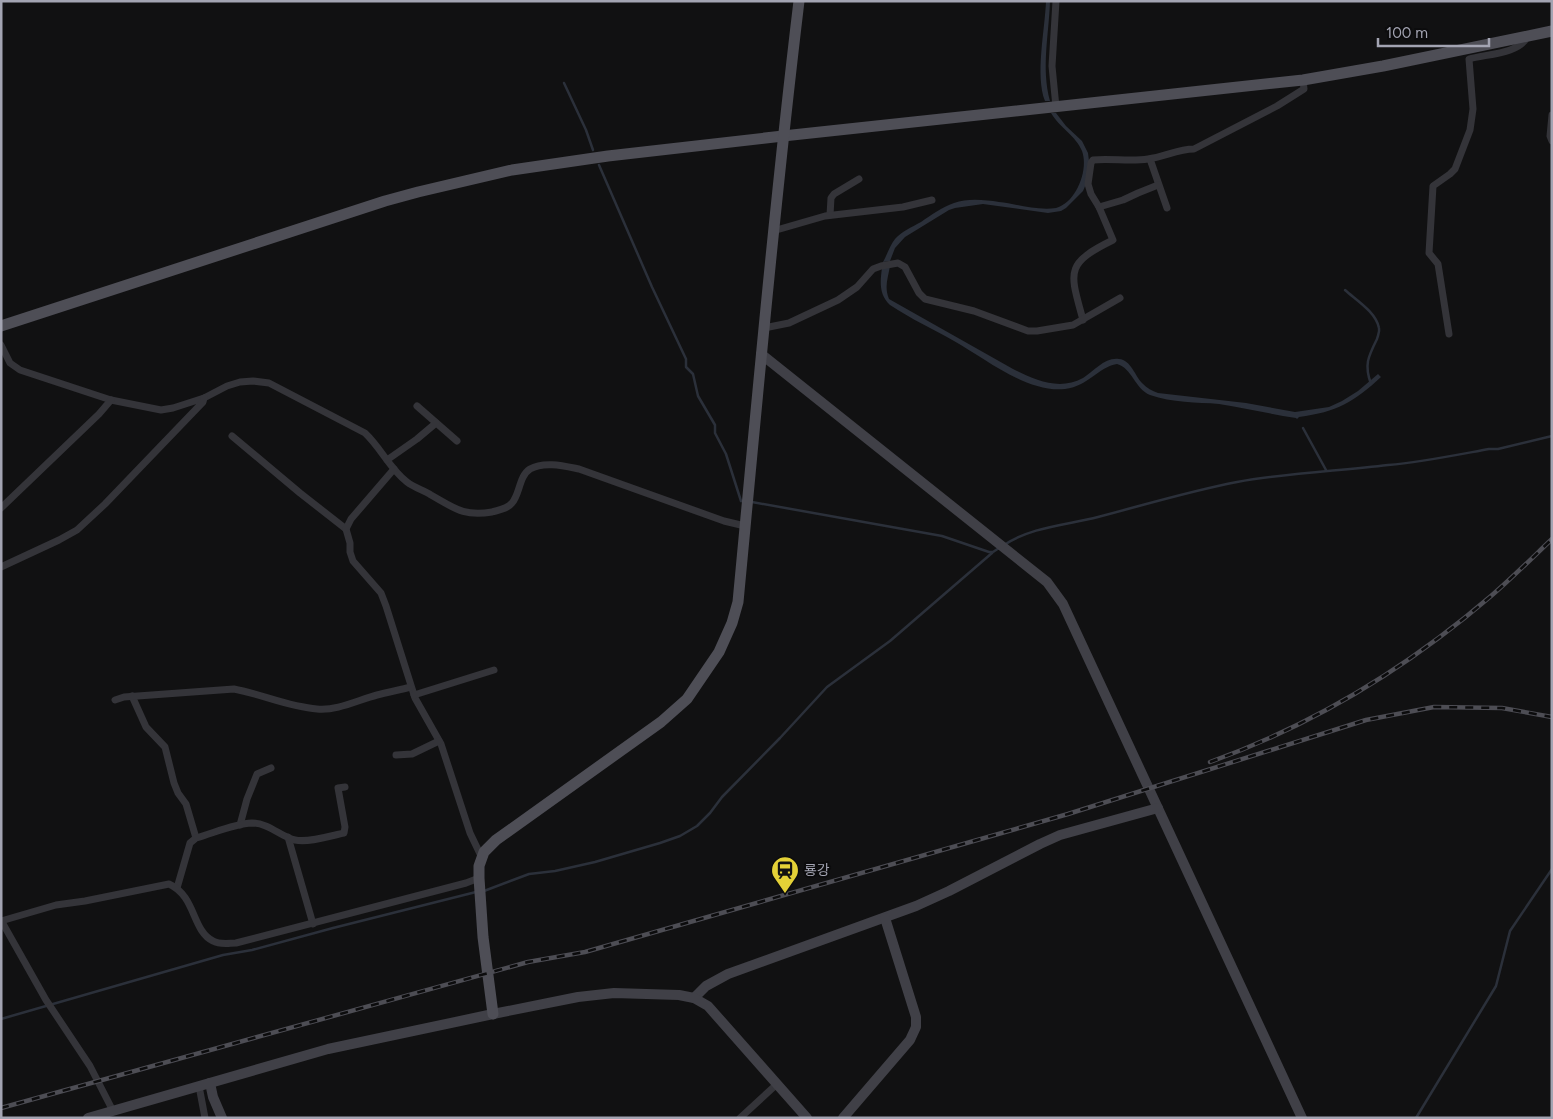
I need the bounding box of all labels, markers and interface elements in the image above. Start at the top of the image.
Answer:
scale bar [1378,15,1489,47]
text: 100 m [1386,24,1428,42]
station icon: 룡강 [770,855,800,894]
place label: 룡강 [804,862,830,879]

